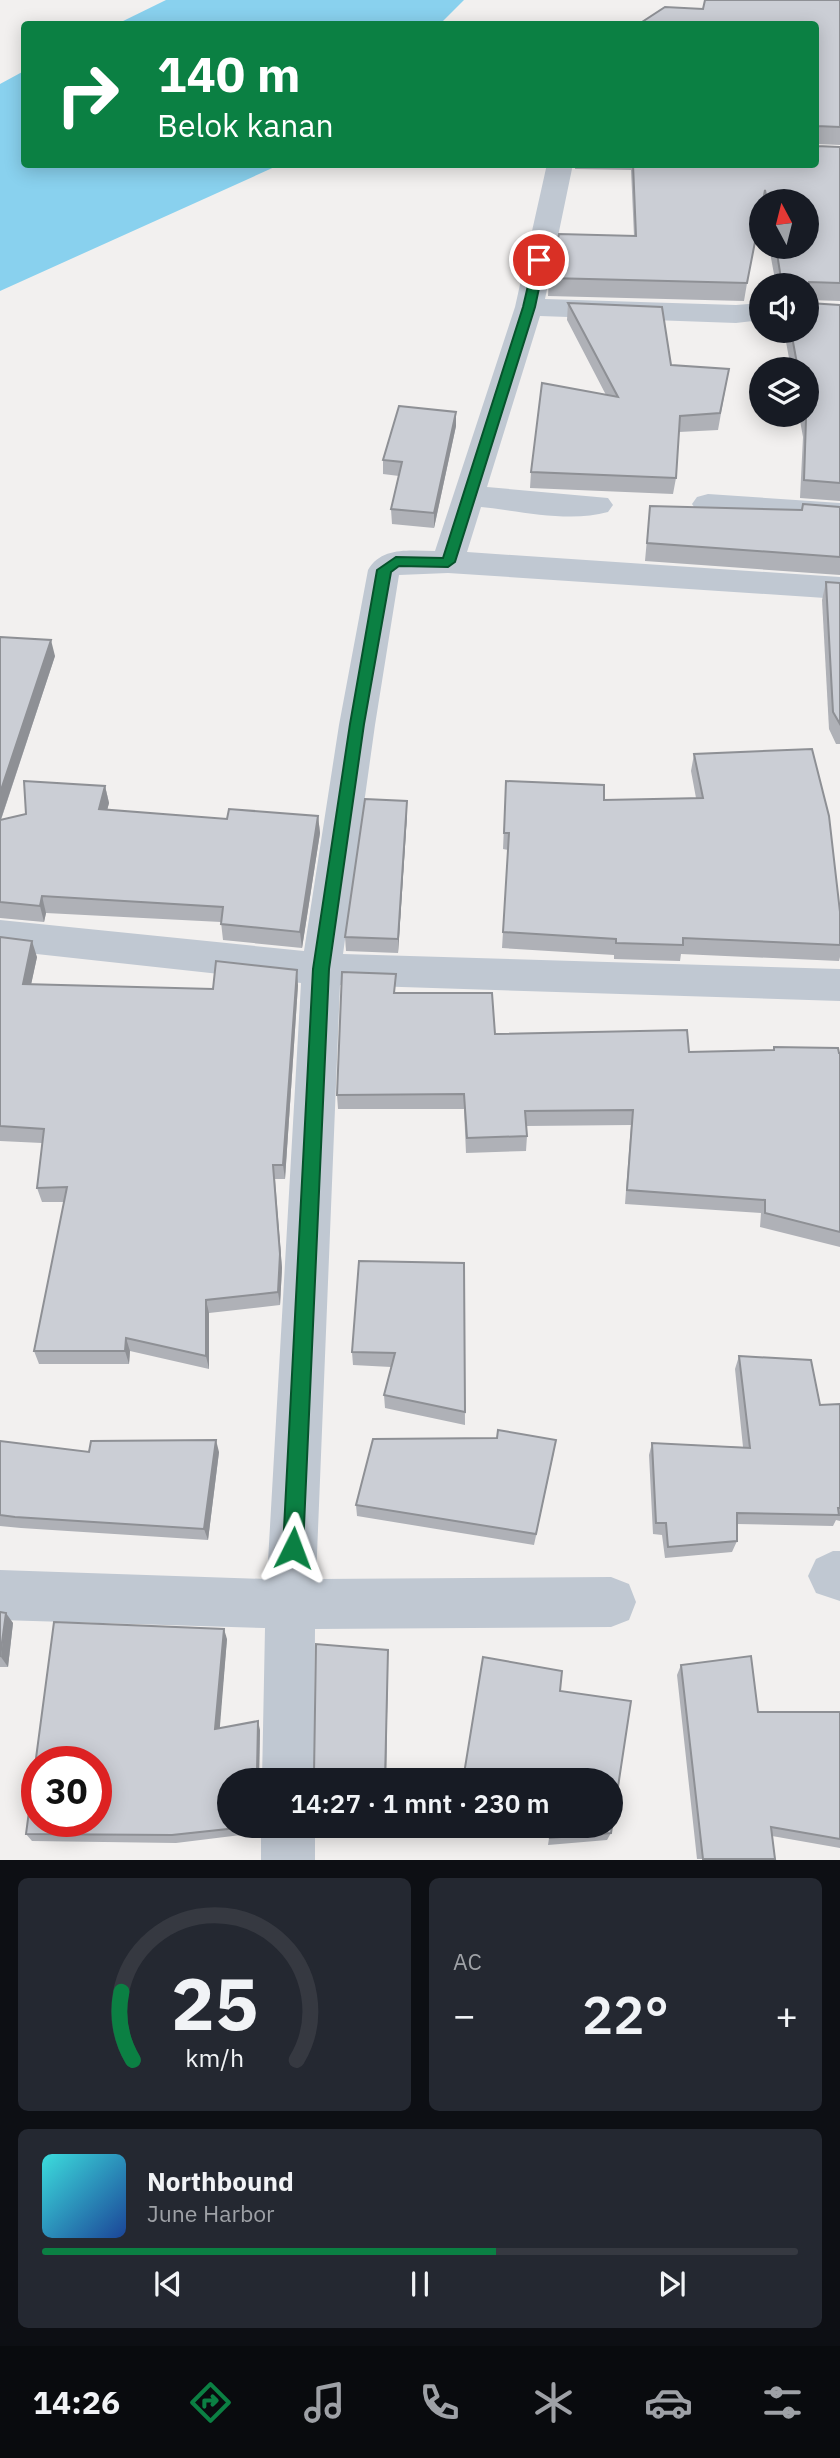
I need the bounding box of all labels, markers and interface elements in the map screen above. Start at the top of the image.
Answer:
text: 140 m [157,42,301,105]
icon: right [42,49,133,140]
text: Belok kanan [157,104,334,146]
north arrow [749,189,819,259]
map controls [749,189,819,427]
pin [509,230,569,290]
icon: arrive [520,241,558,279]
button: sound [749,273,819,343]
button: layers [749,357,819,427]
position arrow [256,1511,330,1585]
speed limit sign: 30 [21,1746,112,1837]
text: 14:27 · 1 mnt · 230 m [290,1786,550,1820]
text: AC [453,1946,482,1976]
text: 25 [171,1956,258,2051]
text: 22° [582,1981,669,2048]
text: − [453,1990,476,2039]
text: + [775,1990,798,2039]
text: km/h [185,2041,244,2074]
text: Northbound [147,2164,294,2198]
text: June Harbor [147,2198,275,2228]
icon: previous [149,2265,187,2303]
icon: pause [401,2265,439,2303]
icon: next [653,2265,691,2303]
icon: directions [186,2378,235,2427]
icon: music [300,2378,349,2427]
icon: phone [415,2378,464,2427]
icon: climate [529,2378,578,2427]
icon: car [644,2378,693,2427]
icon: filters [758,2378,807,2427]
text: 14:26 [33,2381,120,2423]

